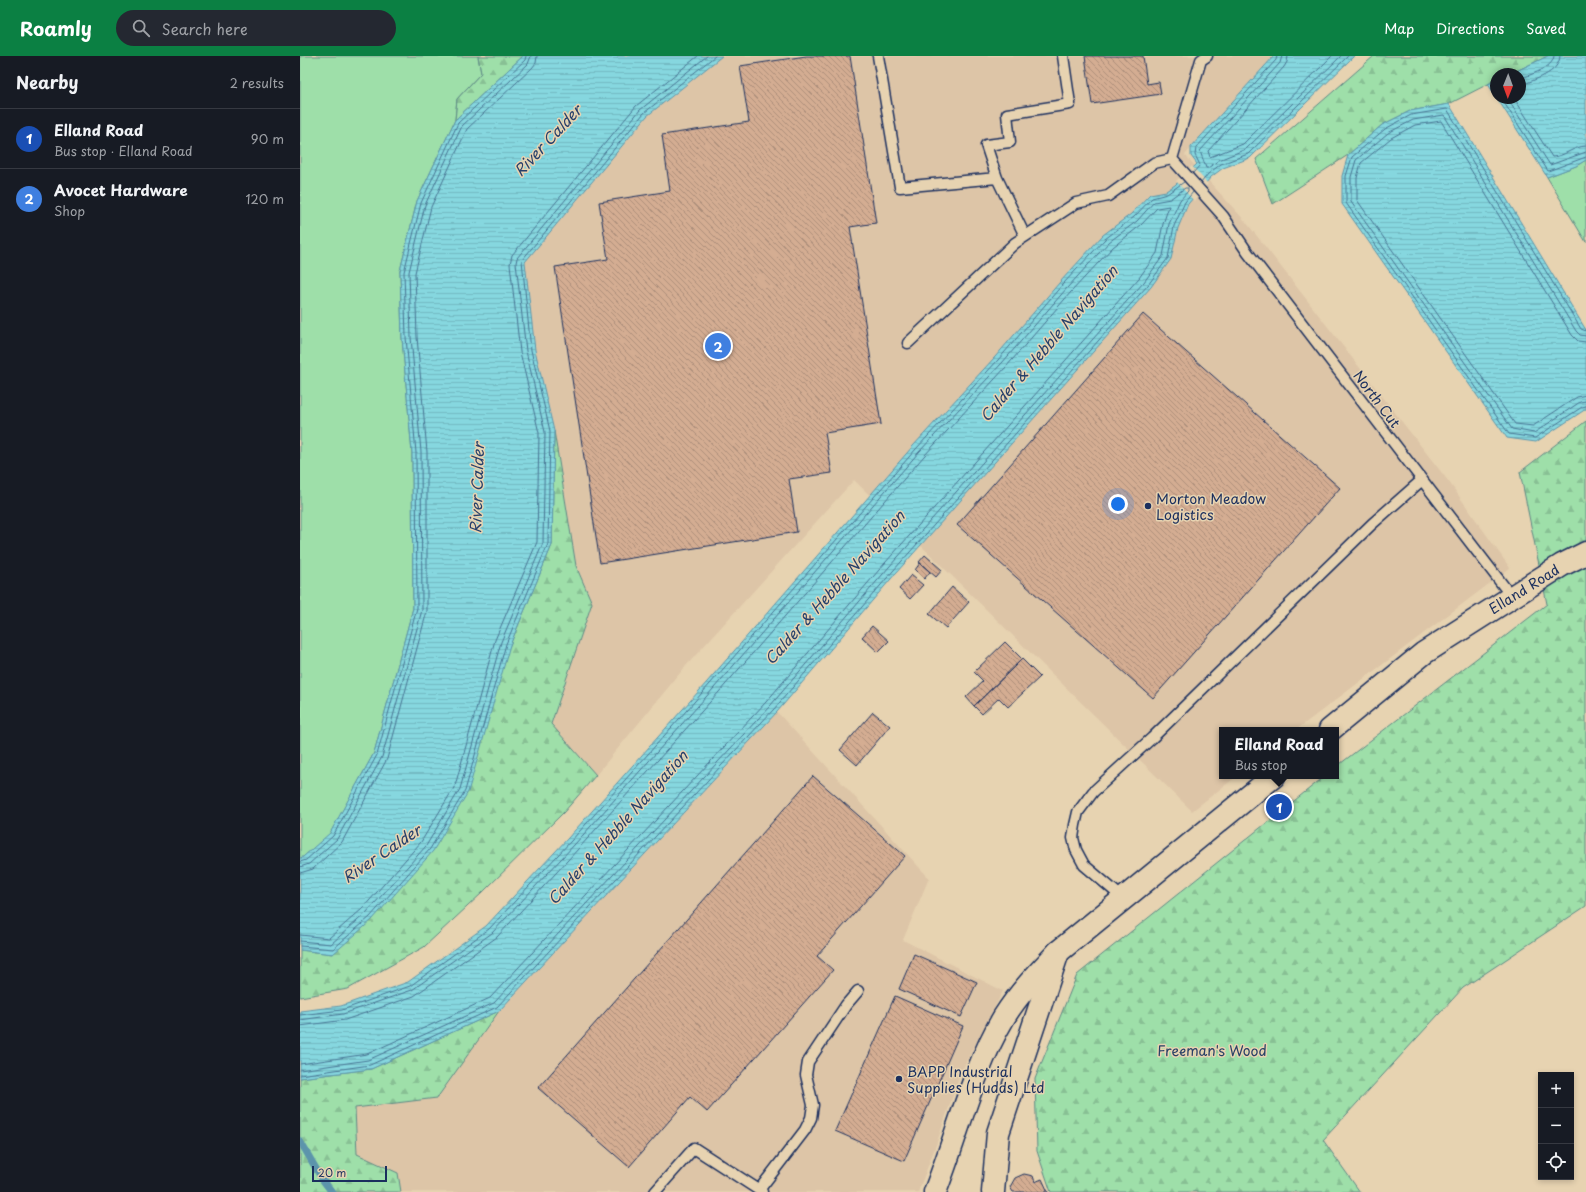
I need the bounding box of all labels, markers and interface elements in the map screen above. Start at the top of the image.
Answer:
search box [116,10,396,46]
text: Roamly [20,14,92,42]
icon: search [130,17,152,39]
text: Search here [162,17,248,40]
text: Map [1384,18,1414,39]
text: Directions [1436,18,1504,39]
text: Saved [1526,18,1566,39]
north arrow [1490,68,1526,104]
text: Nearby [16,69,78,95]
text: 2 results [230,73,284,92]
water label: River Calder [508,97,588,181]
text: Elland Road [54,118,143,141]
text: 1 [26,129,32,148]
text: 90 m [251,129,284,148]
text: Bus stop · Elland Road [54,141,193,160]
text: Avocet Hardware [54,178,188,201]
text: 2 [24,189,34,208]
text: 120 m [245,189,284,208]
text: Shop [54,201,85,220]
water label: Calder & Hebble Navigation [974,259,1123,426]
pin: 2 [705,331,731,361]
street label: North Cut [1348,366,1406,432]
water label: River Calder [463,440,489,534]
place label: Morton Meadow Logistics [1156,488,1266,525]
your location [1108,494,1128,514]
marker: Morton Meadow Logistics [1143,501,1153,511]
water label: Calder & Hebble Navigation [758,504,910,669]
street label: Elland Road [1485,559,1563,619]
popup [1219,727,1339,779]
text: Elland Road [1234,732,1324,755]
water label: Calder & Hebble Navigation [541,744,693,909]
text: Bus stop [1234,755,1287,774]
pin: 1 [1266,792,1292,822]
water label: River Calder [337,817,427,888]
park label: Freeman's Wood [1157,1040,1267,1061]
place label: BAPP Industrial Supplies (Hudds) Ltd [907,1061,1045,1098]
map controls [1538,1072,1574,1180]
button: + [1538,1072,1574,1108]
marker: BAPP Industrial Supplies (Hudds) Ltd [894,1074,904,1084]
button: − [1538,1108,1574,1144]
button: locate [1538,1144,1574,1180]
scale bar [312,1164,387,1183]
text: 20 m [318,1164,346,1181]

